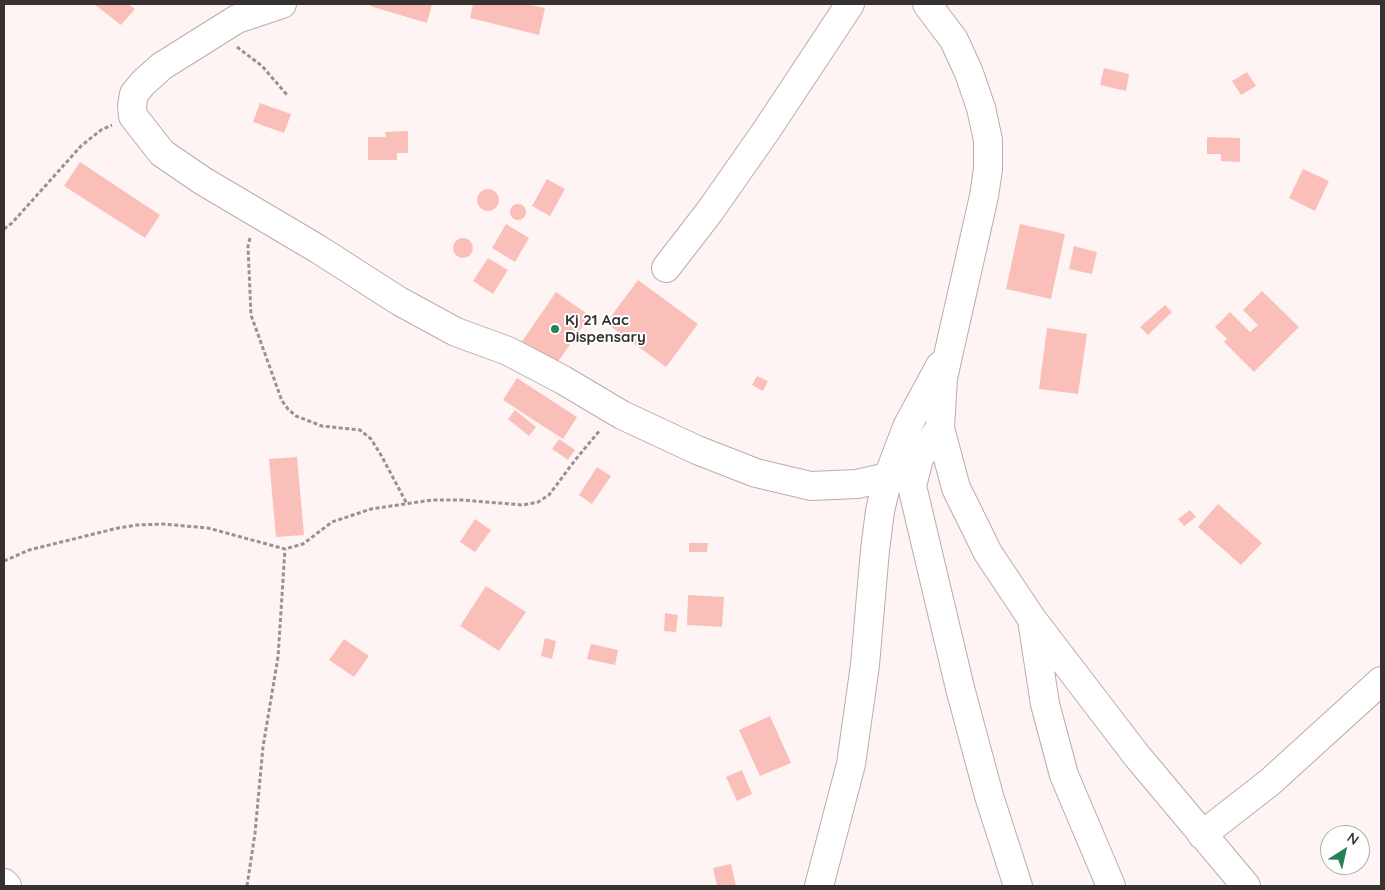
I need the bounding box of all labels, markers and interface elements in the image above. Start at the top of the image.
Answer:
place label: Kj 21 Aac Dispensary [565,311,646,346]
marker: Kj 21 Aac Dispensary [549,323,561,335]
north arrow [1320,825,1370,875]
text: N [1344,828,1362,849]

